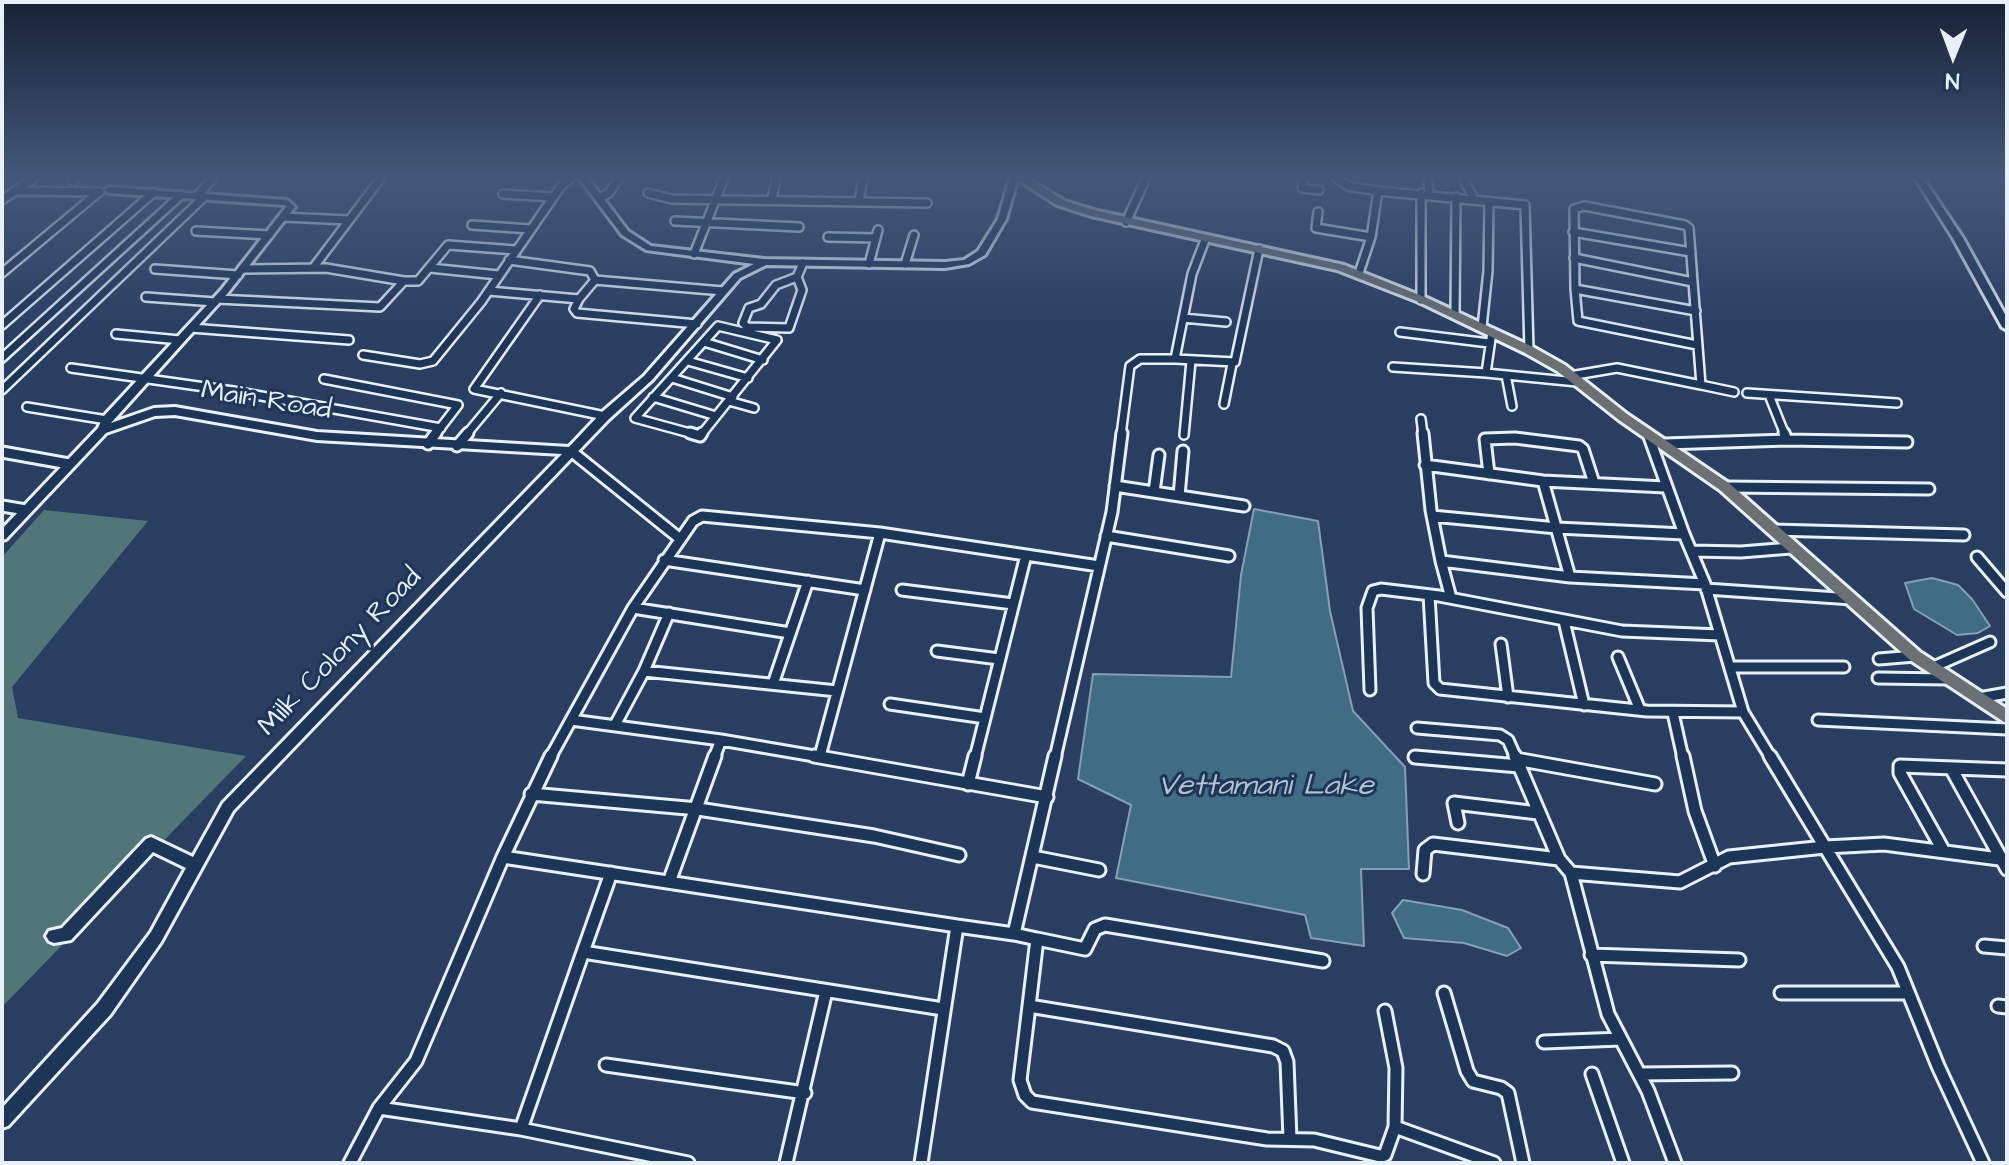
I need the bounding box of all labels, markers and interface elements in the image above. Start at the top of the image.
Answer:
north arrow [1913,16,1993,96]
text: N [1945,65,1960,96]
street label: Main Road [199,375,333,429]
street label: Milk Colony Road [252,562,430,744]
water label: Vettamani Lake [1158,770,1374,806]

